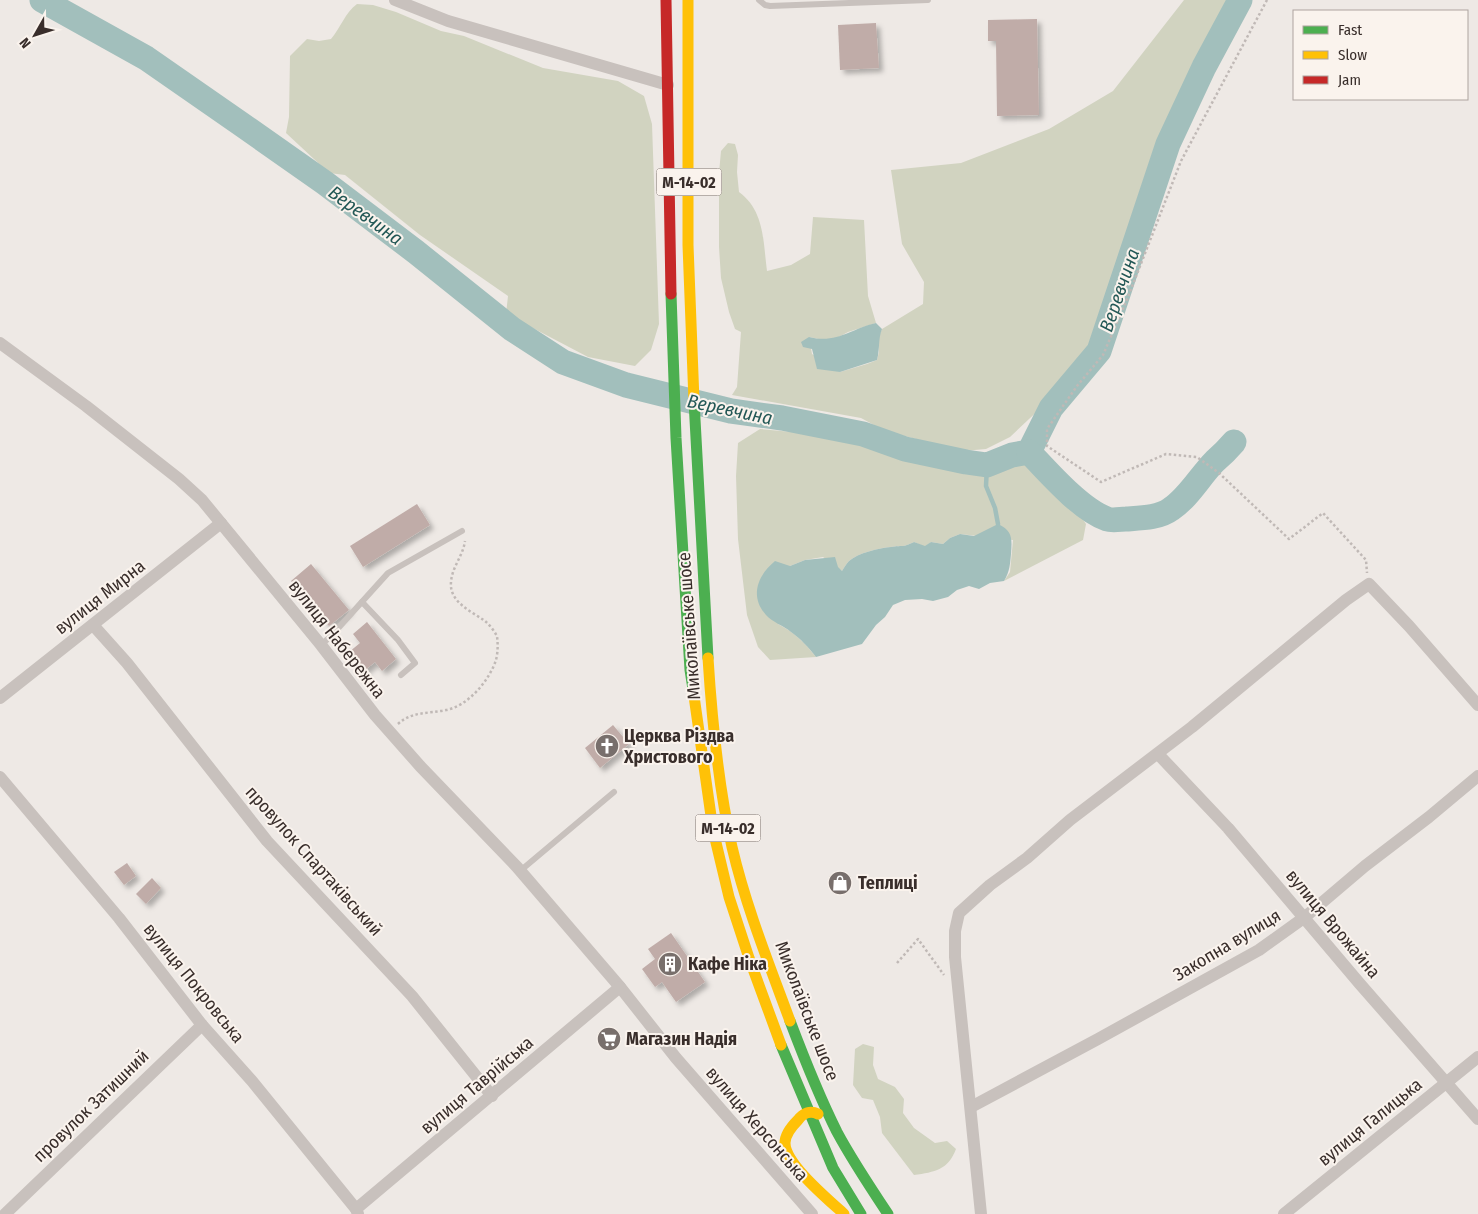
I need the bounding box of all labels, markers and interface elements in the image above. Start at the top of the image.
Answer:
north arrow [10,10,60,60]
legend [1293,10,1468,100]
text: Fast [1338,21,1362,39]
text: N [16,34,35,51]
text: Slow [1338,46,1367,64]
text: Jam [1338,71,1361,89]
road number: М-14-02 [656,168,722,196]
water label: Веревчина [324,181,407,250]
water label: Веревчина [1095,246,1144,335]
water label: Веревчина [685,389,775,430]
street label: Миколаївське шосе [673,551,705,700]
street label: вулиця Мирна [50,555,150,639]
street label: вулиця Набережна [284,575,390,703]
place label: Церква Різдва Христового [623,725,734,768]
church icon: Церква Різдва Христового [594,733,620,759]
street label: провулок Спартаківський [241,781,387,941]
road number: М-14-02 [696,814,760,841]
street label: вулиця Врожайна [1281,865,1385,983]
shop icon: Теплиці [827,870,853,896]
place label: Теплиці [858,872,918,894]
street label: Закопна вулиця [1169,904,1285,986]
street label: вулиця Покровська [139,919,249,1048]
street label: Миколаївське шосе [770,938,844,1084]
building icon: Кафе Ніка [657,951,683,977]
place label: Кафе Ніка [688,953,767,975]
supermarket icon: Магазин Надія [596,1026,622,1052]
place label: Магазин Надія [626,1028,737,1050]
street label: вулиця Таврійська [416,1031,538,1139]
street label: провулок Затишний [29,1045,153,1167]
street label: вулиця Херсонська [701,1062,813,1186]
street label: вулиця Галицька [1314,1073,1427,1171]

